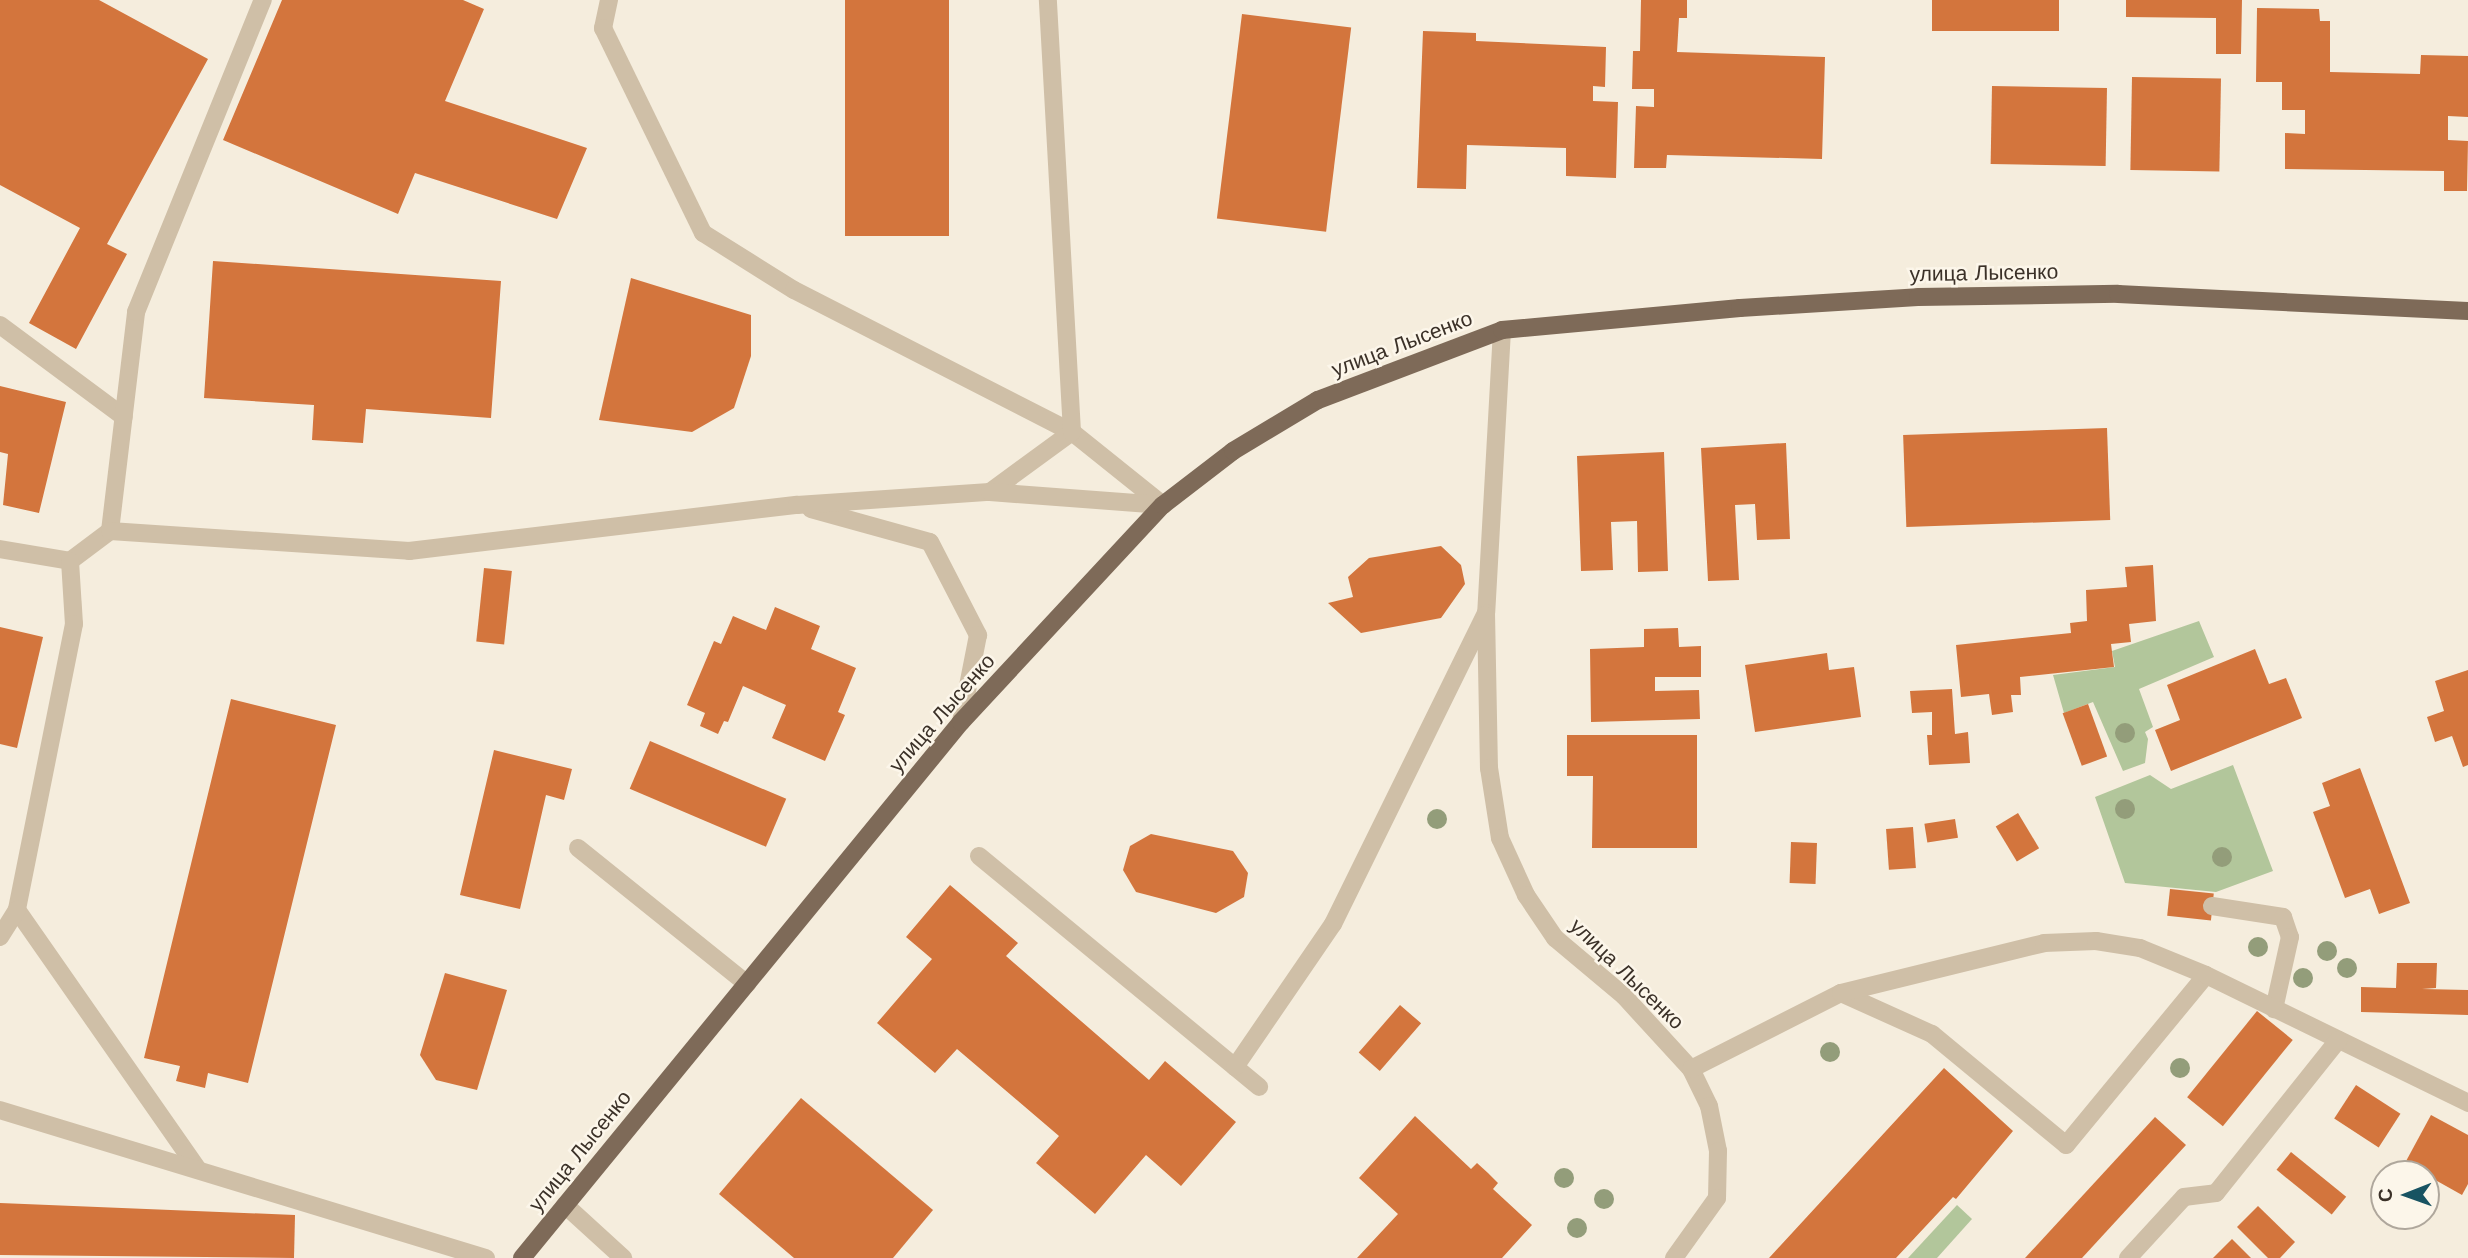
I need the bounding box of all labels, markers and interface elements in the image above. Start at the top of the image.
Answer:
street label: улица Лысенко [1909,259,2059,287]
street label: улица Лысенко [1328,306,1476,382]
street label: улица Лысенко [884,649,1000,777]
street label: улица Лысенко [1565,913,1689,1035]
street label: улица Лысенко [523,1085,637,1217]
north arrow [2370,1160,2440,1230]
text: С [2374,1188,2397,1202]

